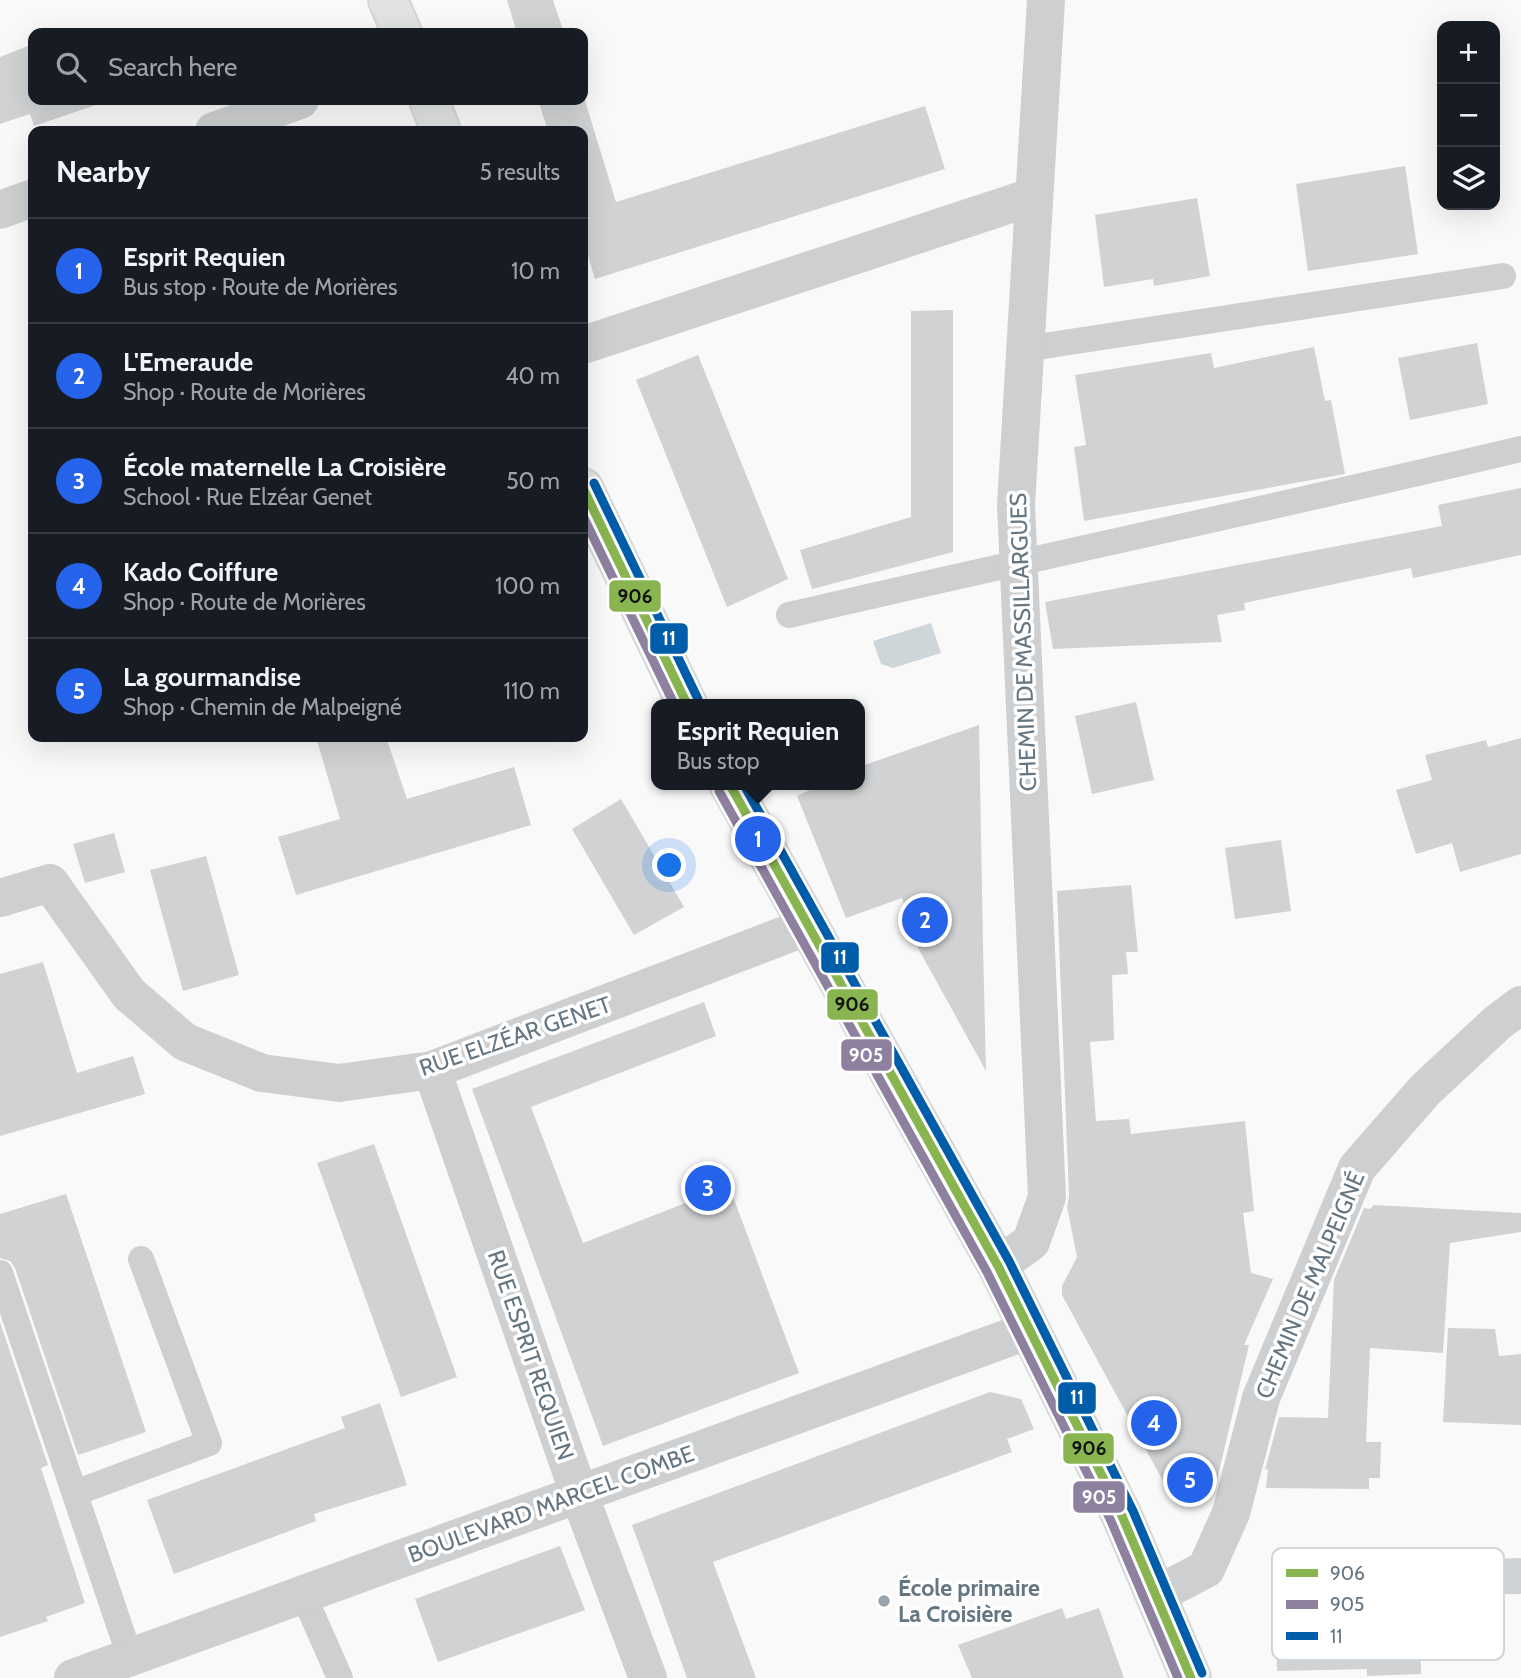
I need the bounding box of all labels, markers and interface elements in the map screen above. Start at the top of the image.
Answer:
map controls [1437,21,1500,210]
button: + [1437,21,1500,84]
search box [28,28,588,105]
icon: search [52,48,90,86]
text: Search here [108,51,237,83]
button: − [1437,84,1500,147]
button: layers [1437,147,1500,210]
text: Nearby [56,153,150,190]
text: 5 results [479,158,560,186]
text: Esprit Requien [123,241,286,273]
text: 1 [75,257,83,285]
text: 10 m [511,257,560,285]
text: Bus stop · Route de Morières [123,273,398,301]
text: L'Emeraude [123,346,253,378]
text: 2 [73,362,85,390]
text: 40 m [505,362,560,390]
text: Shop · Route de Morières [123,378,366,406]
text: École maternelle La Croisière [123,451,446,483]
text: 3 [73,467,85,495]
text: 50 m [506,467,560,495]
text: School · Rue Elzéar Genet [123,483,372,511]
street label: CHEMIN DE MASSILLARGUES [1004,492,1042,792]
text: Kado Coiffure [123,556,278,588]
text: 4 [72,572,86,600]
text: 100 m [495,572,560,600]
line badge: 906 [608,579,662,613]
text: 906 [618,585,652,608]
text: Shop · Route de Morières [123,588,366,616]
line badge: 11 [649,622,689,655]
text: 11 [662,627,676,650]
text: La gourmandise [123,661,301,693]
text: 5 [73,677,85,705]
text: 110 m [504,677,560,705]
text: Shop · Chemin de Malpeigné [123,693,402,721]
popup [651,699,865,790]
text: Esprit Requien [677,715,839,747]
text: Bus stop [677,747,760,775]
pin: 1 [735,813,781,865]
your location [652,848,686,882]
pin: 2 [902,894,948,946]
line badge: 11 [820,941,860,974]
text: 11 [833,946,847,969]
line badge: 906 [826,988,879,1021]
street label: RUE ELZÉAR GENET [415,989,614,1082]
text: 906 [835,993,869,1016]
line badge: 905 [840,1038,893,1072]
text: 905 [849,1044,883,1067]
pin: 3 [685,1162,731,1214]
street label: CHEMIN DE MALPEIGNÉ [1249,1167,1371,1403]
street label: RUE ESPRIT REQUIEN [482,1246,580,1464]
line badge: 11 [1057,1381,1097,1415]
text: 11 [1070,1386,1084,1409]
pin: 4 [1131,1397,1177,1449]
line badge: 906 [1062,1432,1115,1465]
text: 906 [1072,1437,1106,1460]
street label: BOULEVARD MARCEL COMBE [404,1439,698,1569]
pin: 5 [1167,1454,1213,1506]
line badge: 905 [1072,1480,1126,1514]
text: 905 [1082,1486,1116,1509]
legend [1272,1548,1504,1660]
text: 906 [1330,1562,1365,1585]
place label: École primaire La Croisière [898,1574,1040,1628]
marker: École primaire La Croisière [876,1593,892,1609]
text: 905 [1330,1593,1364,1616]
text: 11 [1330,1625,1342,1648]

